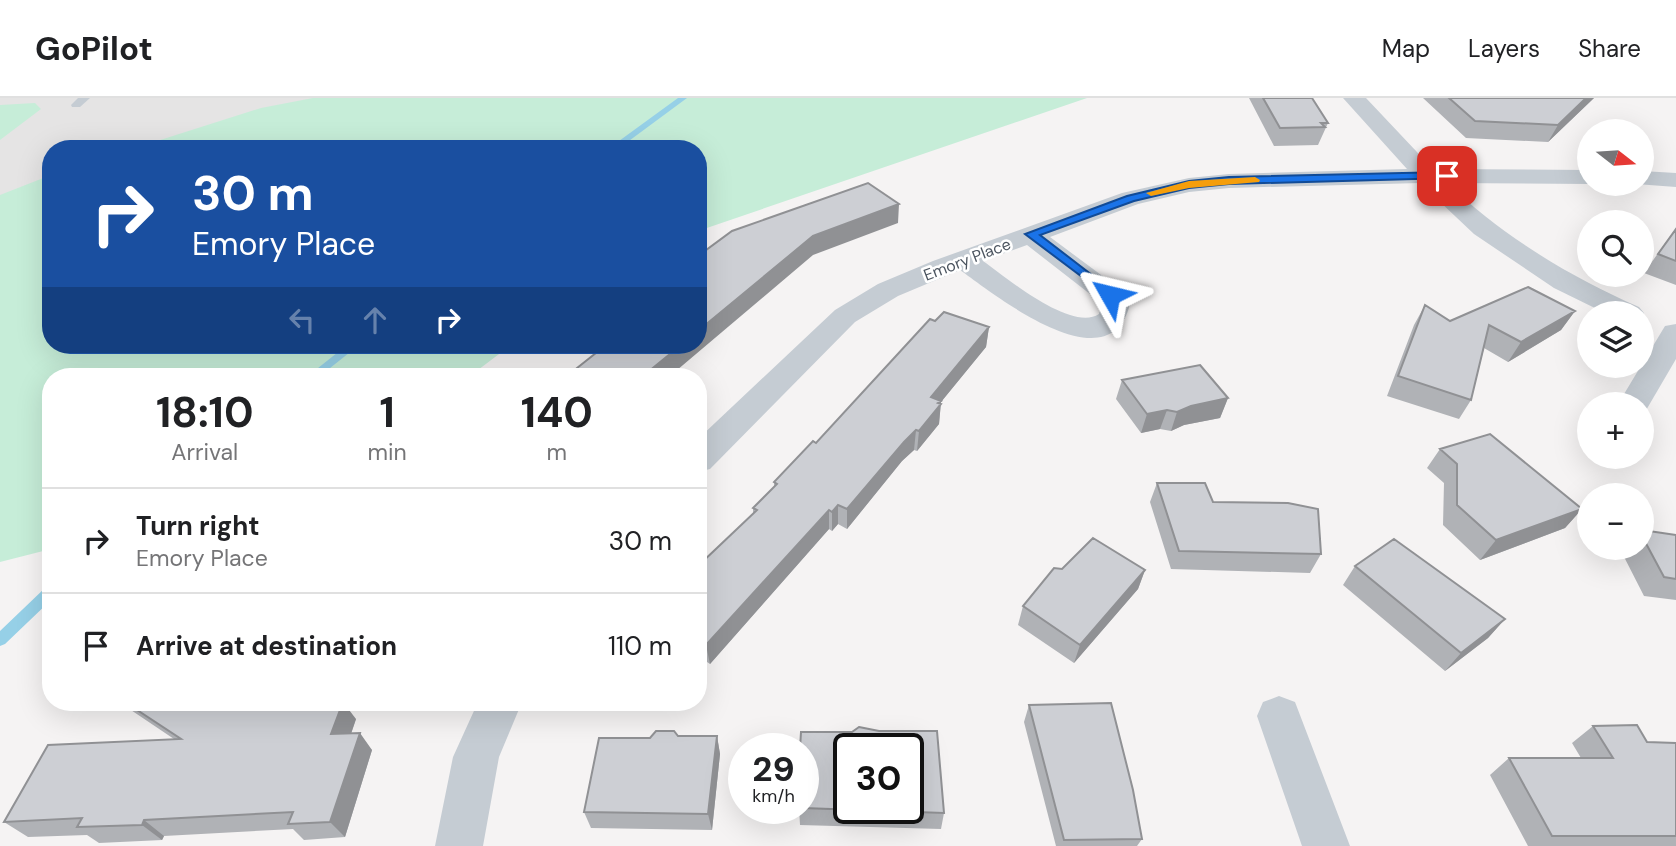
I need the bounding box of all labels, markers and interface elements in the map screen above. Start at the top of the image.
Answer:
text: GoPilot [35,27,153,70]
text: Map [1382,33,1430,64]
text: Layers [1468,33,1540,64]
text: Share [1578,33,1641,64]
north arrow [1577,119,1654,196]
map controls [1577,119,1654,560]
pin [1417,146,1477,206]
icon: arrive [1428,157,1466,195]
text: 30 m [192,161,314,225]
icon: right [77,168,168,259]
button: search [1577,210,1654,287]
text: Emory Place [192,223,375,265]
street label: Emory Place [921,233,1014,286]
position arrow [1073,258,1147,332]
icon: left [283,301,321,339]
icon: ahead [356,301,394,339]
icon: right [429,301,467,339]
button: layers [1577,301,1654,378]
text: 18:10 [156,385,253,440]
text: 1 [379,385,395,440]
text: 140 [521,385,593,440]
button: + [1577,392,1654,469]
text: Arrival [171,437,238,467]
text: min [368,437,407,467]
text: m [547,437,567,467]
button: − [1577,483,1654,560]
text: Turn right [136,509,260,543]
icon: right [77,522,115,560]
text: 30 m [609,524,672,558]
text: Emory Place [136,543,268,573]
icon: arrive [77,627,115,665]
text: Arrive at destination [136,629,397,663]
text: 110 m [608,629,672,663]
speed limit sign: 30 [833,733,924,824]
text: 29 [752,746,795,792]
text: km/h [752,784,795,808]

